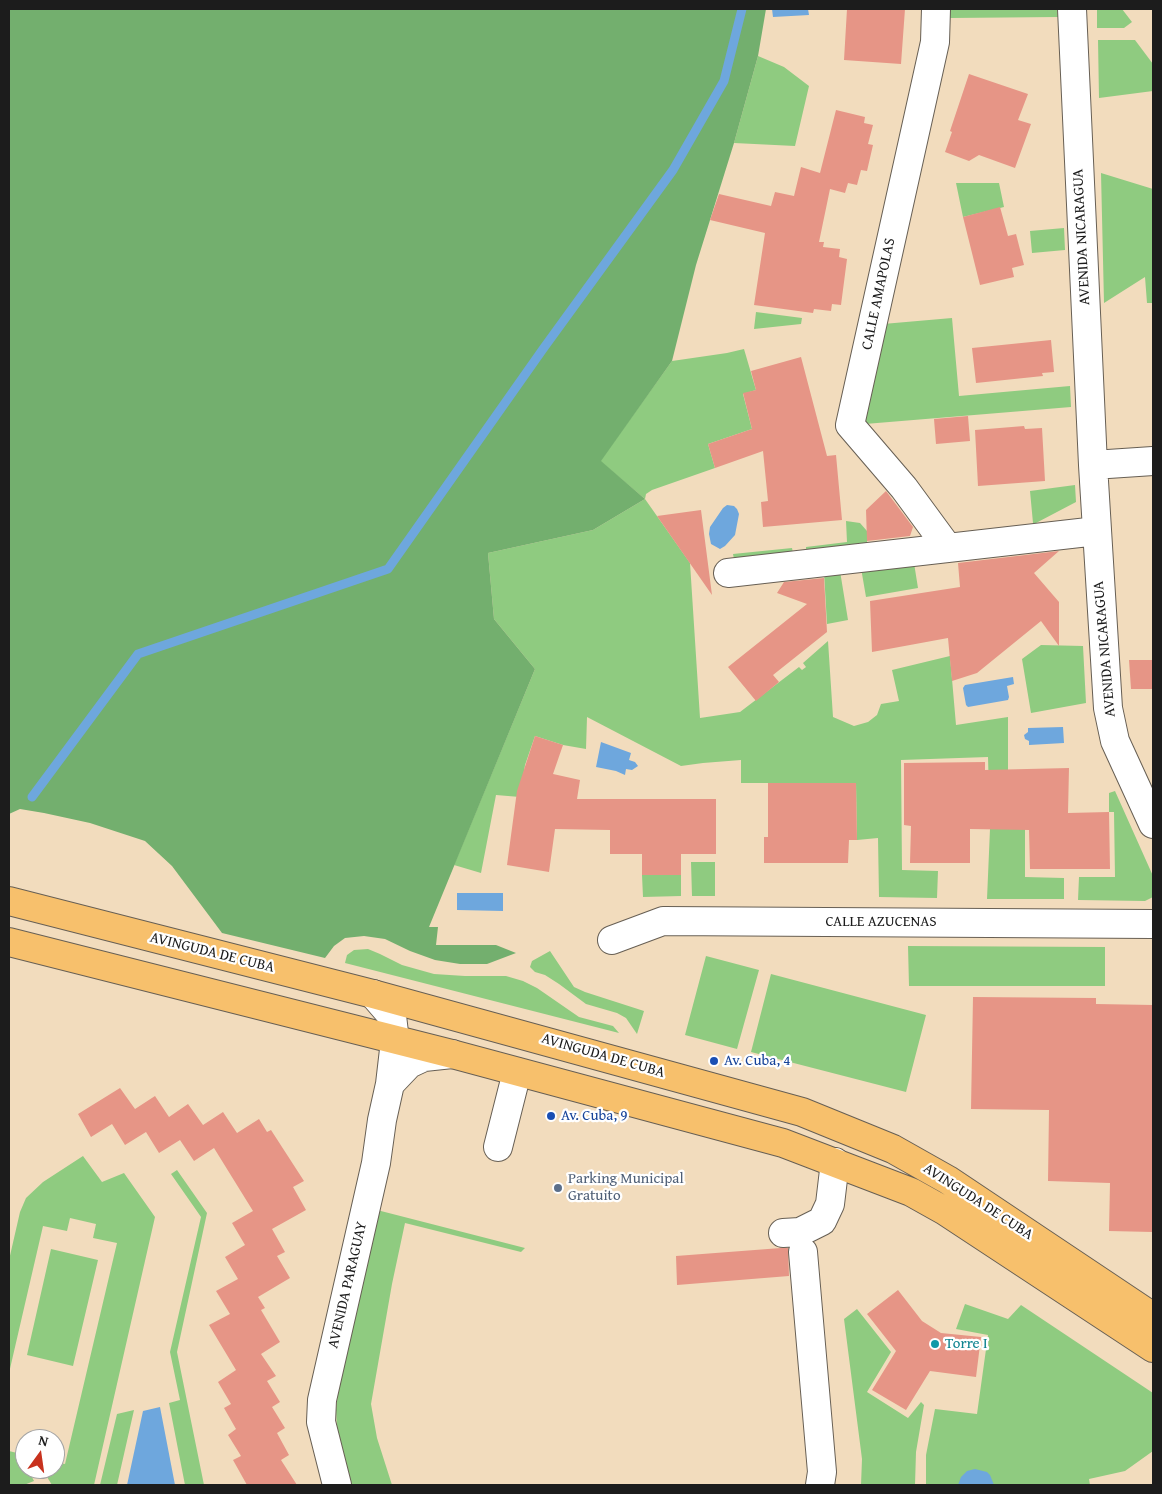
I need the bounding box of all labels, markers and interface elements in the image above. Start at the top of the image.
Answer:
street label: AVENIDA NICARAGUA [1069,168,1095,306]
street label: CALLE AMAPOLAS [858,237,900,351]
street label: AVENIDA NICARAGUA [1090,580,1120,718]
street label: CALLE AZUCENAS [825,913,937,931]
street label: AVINGUDA DE CUBA [148,929,276,977]
street label: AVINGUDA DE CUBA [539,1030,667,1082]
place label: Av. Cuba, 4 [724,1052,791,1070]
marker: Av. Cuba, 4 [708,1055,720,1067]
place label: Av. Cuba, 9 [561,1107,628,1125]
marker: Av. Cuba, 9 [545,1110,557,1122]
street label: AVINGUDA DE CUBA [920,1160,1036,1244]
place label: Parking Municipal Gratuito [568,1170,684,1205]
marker: Parking Municipal Gratuito [552,1182,564,1194]
street label: AVENIDA PARAGUAY [325,1220,371,1350]
place label: Torre I [945,1335,988,1353]
marker: Torre I [929,1338,941,1350]
north arrow [15,1429,65,1479]
text: N [36,1430,50,1451]

